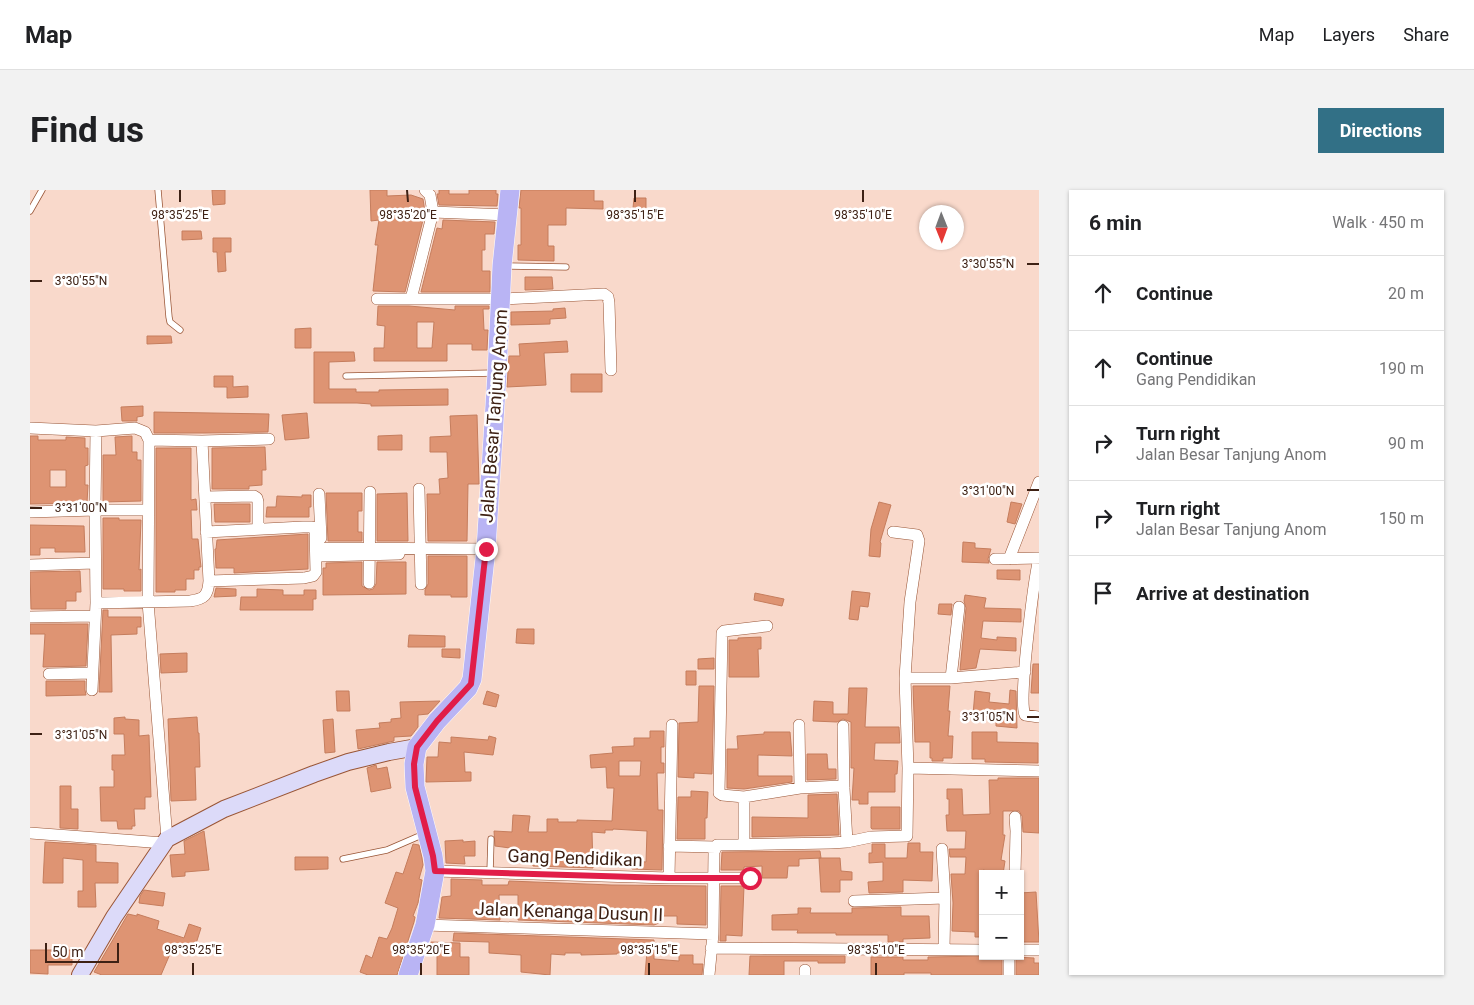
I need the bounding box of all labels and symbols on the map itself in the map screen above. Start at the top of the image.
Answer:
north arrow [919,205,964,250]
text: 98°35'25"E [151,208,209,222]
text: 98°35'20"E [379,208,437,222]
text: 98°35'15"E [606,208,664,222]
text: 98°35'10"E [834,208,892,222]
text: 3°30'55"N [962,257,1014,271]
text: 3°30'55"N [55,274,107,288]
street label: Jalan Besar Tanjung Anom [476,308,511,524]
text: 3°31'00"N [962,484,1014,498]
text: 3°31'00"N [55,501,107,515]
route end [475,538,498,561]
text: 3°31'05"N [962,710,1014,724]
text: 3°31'05"N [55,728,107,742]
street label: Gang Pendidikan [507,845,643,870]
route start [739,867,762,890]
street label: Jalan Kenanga Dusun II [475,898,663,925]
scale bar [45,940,119,963]
text: 98°35'25"E [164,943,222,957]
text: 98°35'20"E [392,943,450,957]
text: 98°35'15"E [620,943,678,957]
text: 98°35'10"E [847,943,905,957]

